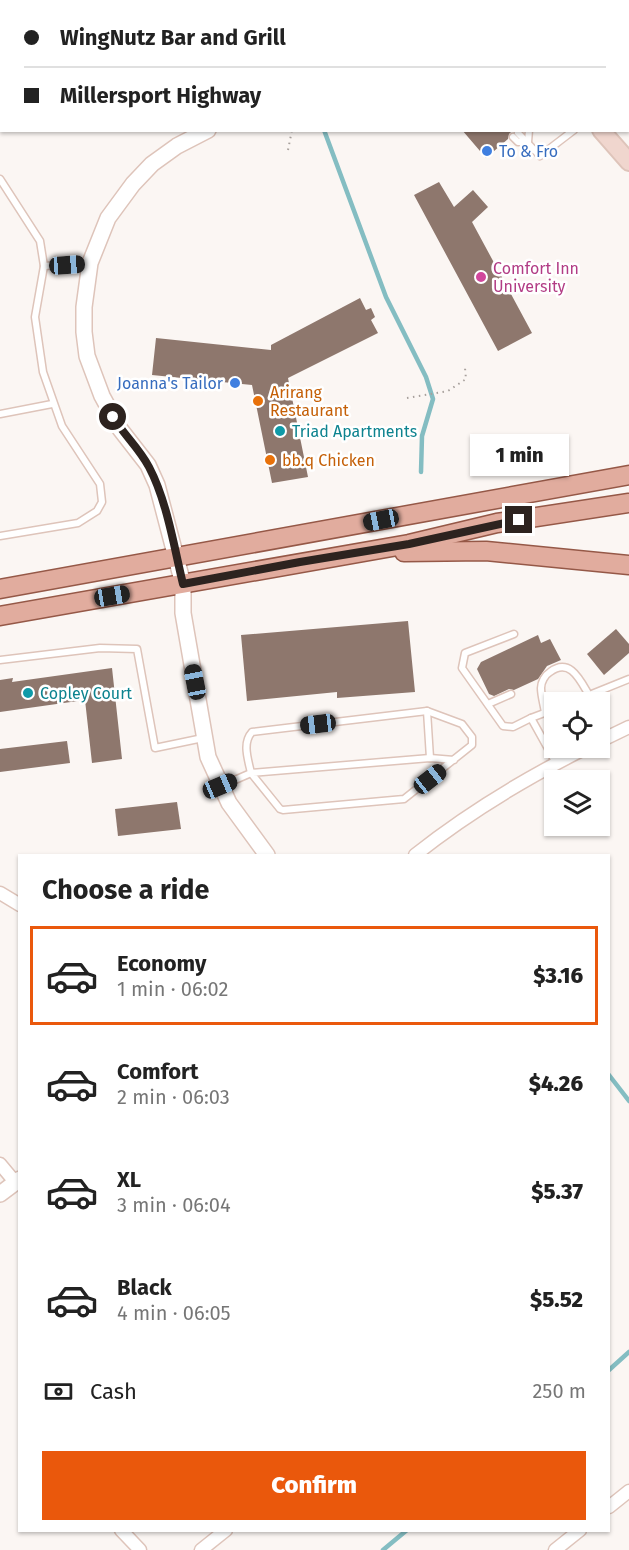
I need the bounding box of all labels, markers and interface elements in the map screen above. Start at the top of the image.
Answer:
text: WingNutz Bar and Grill [60,24,286,51]
text: Millersport Highway [60,82,261,109]
place label: To & Fro [499,142,558,161]
marker: To & Fro [480,144,494,158]
car [48,255,86,275]
place label: Comfort Inn University [493,259,579,296]
marker: Comfort Inn University [474,270,488,284]
place label: Joanna's Tailor [117,374,224,393]
marker: Joanna's Tailor [228,376,242,390]
place label: Arirang Restaurant [270,383,349,420]
marker: Arirang Restaurant [251,394,265,408]
route start [99,403,126,430]
place label: Triad Apartments [292,422,417,441]
marker: Triad Apartments [273,424,287,438]
callout: 1 min [470,433,568,475]
text: 1 min [496,443,543,467]
place label: bb.q Chicken [282,451,375,470]
marker: bb.q Chicken [263,453,277,467]
route end [505,506,532,533]
car [362,508,400,532]
car [93,584,131,608]
car [183,663,207,701]
place label: Copley Court [40,684,132,703]
marker: Copley Court [21,686,35,700]
map controls [544,692,610,836]
button: locate [544,692,610,758]
car [299,713,337,735]
car [410,761,450,797]
button: layers [544,770,610,836]
car [200,771,240,801]
text: Choose a ride [42,874,209,906]
icon: car [45,949,99,1003]
text: Economy [117,950,206,977]
text: $3.16 [533,962,583,989]
text: 1 min · 06:02 [117,977,228,1001]
icon: car [45,1057,99,1111]
text: Comfort [117,1058,198,1085]
text: $4.26 [529,1070,583,1097]
text: 2 min · 06:03 [117,1085,230,1109]
icon: car [45,1165,99,1219]
text: XL [117,1166,141,1193]
text: $5.37 [531,1178,583,1205]
text: 3 min · 06:04 [117,1193,231,1217]
icon: car [45,1273,99,1327]
text: Black [117,1274,172,1301]
text: $5.52 [530,1286,583,1313]
text: 4 min · 06:05 [117,1301,231,1325]
icon: cash [42,1375,75,1408]
text: Cash [90,1378,137,1405]
text: 250 m [532,1379,586,1403]
button: Confirm [42,1451,586,1520]

